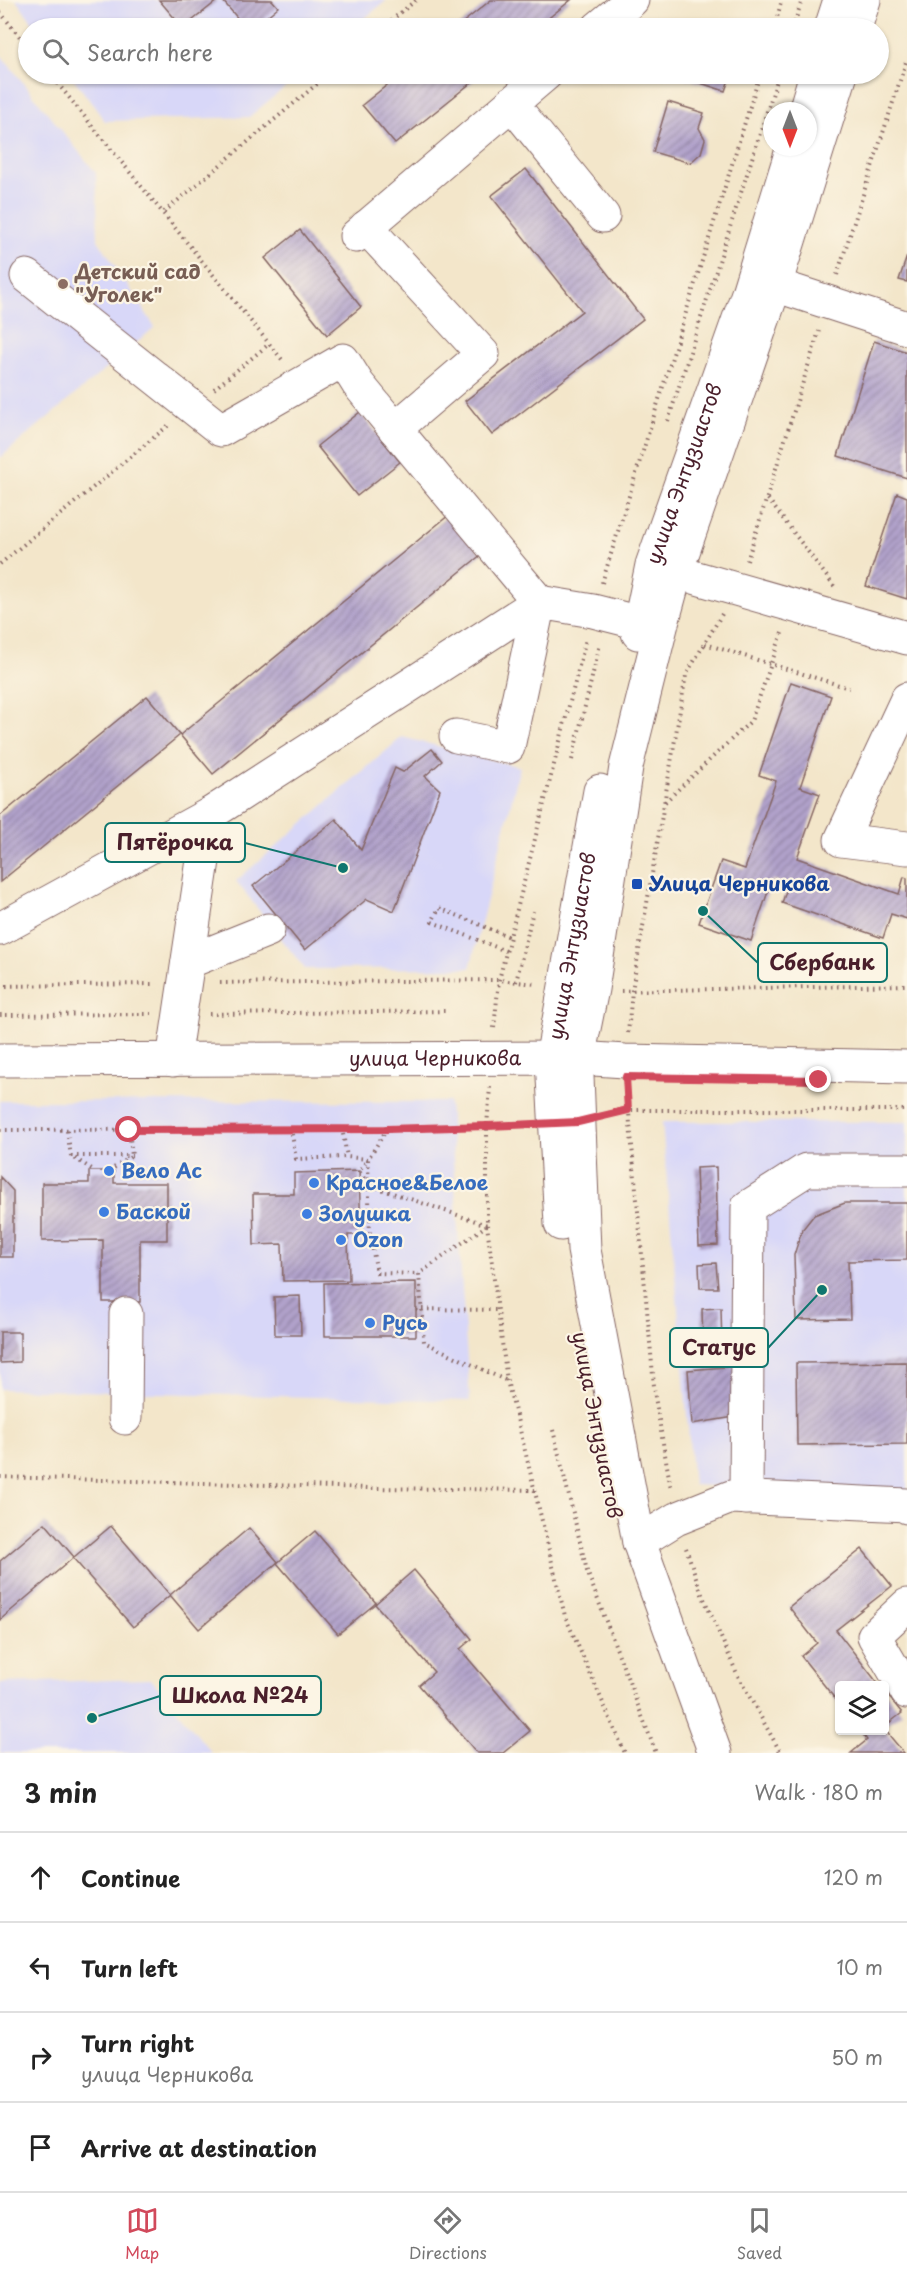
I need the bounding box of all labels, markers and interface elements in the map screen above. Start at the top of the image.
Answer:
search box [18,18,889,84]
icon: search [39,35,72,68]
text: Search here [87,35,213,68]
north arrow [763,102,817,156]
place label: Детский сад "Уголек" [74,256,200,309]
marker: Детский сад "Уголек" [56,277,70,291]
street label: улица Энтузиастов [637,379,729,568]
callout: Пятёрочка [105,823,245,862]
text: Пятёрочка [117,825,234,857]
street label: улица Энтузиастов [540,850,603,1042]
place label: Улица Черникова [648,868,830,898]
marker: Улица Черникова [630,877,644,891]
callout: Сбербанк [758,943,887,982]
text: Сбербанк [769,945,875,977]
street label: улица Черникова [349,1042,522,1073]
route end [805,1066,831,1092]
route start [115,1116,141,1142]
place label: Вело Ас [121,1155,203,1185]
marker: Вело Ас [102,1164,116,1178]
place label: Красное&Белое [326,1167,488,1197]
marker: Красное&Белое [307,1176,321,1190]
place label: Баской [116,1196,191,1226]
place label: Золушка [318,1198,411,1228]
marker: Баской [97,1205,111,1219]
marker: Золушка [300,1207,314,1221]
place label: Ozon [353,1224,403,1254]
marker: Ozon [334,1233,348,1247]
place label: Русь [382,1307,428,1337]
marker: Русь [363,1316,377,1330]
callout: Статус [670,1328,768,1367]
street label: улица Энтузиастов [565,1329,631,1521]
text: Статус [682,1330,756,1362]
callout: Школа №24 [160,1676,321,1715]
text: Школа №24 [172,1678,308,1710]
map controls [835,1681,889,1735]
button: layers [835,1681,889,1735]
text: 3 min [24,1773,97,1812]
text: Walk · 180 m [755,1777,883,1807]
icon: ahead [24,1861,57,1894]
text: Continue [81,1861,180,1894]
text: 120 m [824,1862,883,1892]
icon: left [24,1951,57,1984]
text: Turn left [81,1951,178,1984]
text: 10 m [836,1952,883,1982]
text: Turn right [81,2026,194,2059]
icon: right [24,2041,57,2074]
text: 50 m [831,2042,883,2072]
text: улица Черникова [81,2059,253,2089]
icon: arrive [24,2131,57,2164]
text: Arrive at destination [81,2131,317,2164]
tab: Map [125,2204,159,2264]
tab: Directions [409,2204,487,2264]
tab: Saved [737,2204,782,2264]

